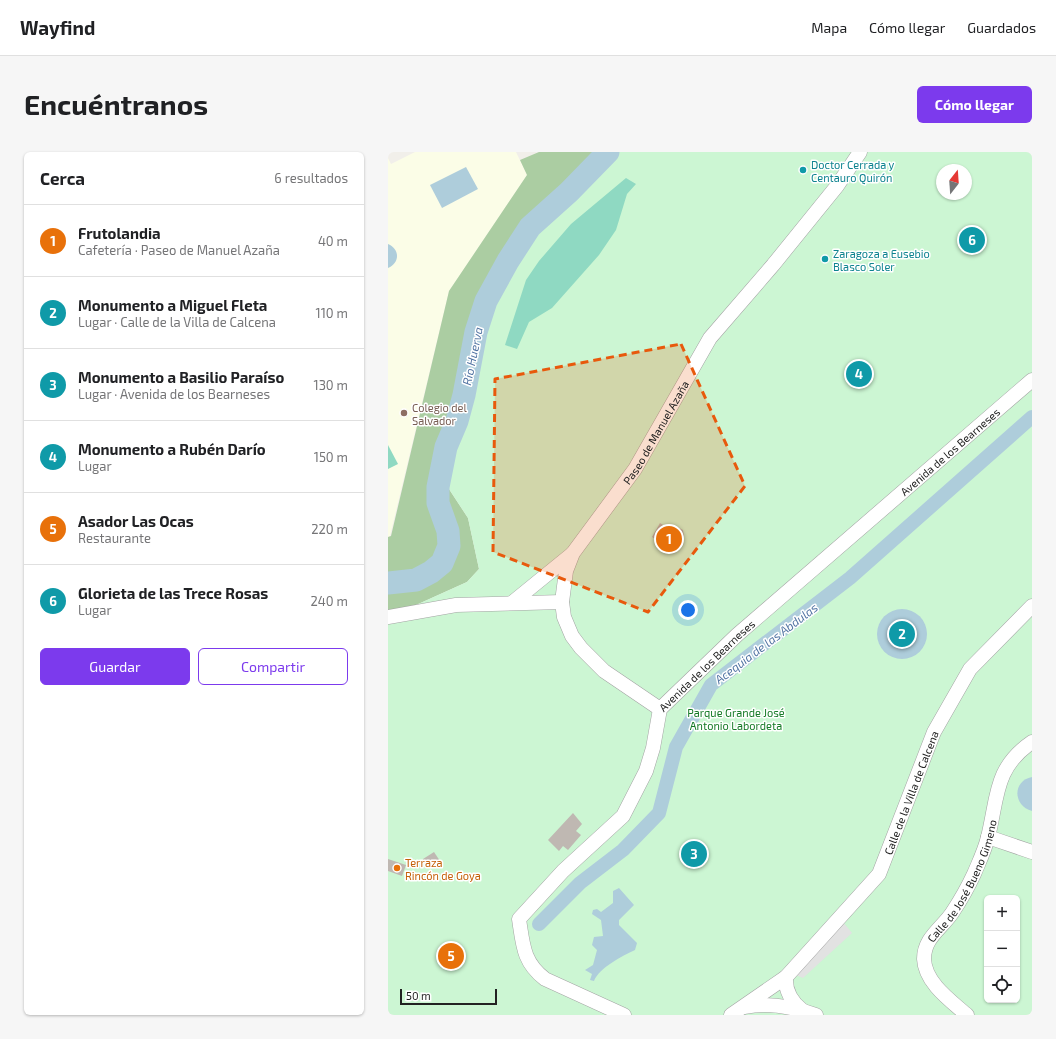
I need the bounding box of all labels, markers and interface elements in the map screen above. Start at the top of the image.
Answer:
text: Wayfind [20,16,95,39]
text: Mapa [811,19,847,36]
text: Cómo llegar [869,19,945,36]
text: Guardados [967,19,1036,36]
button: Cómo llegar [917,86,1032,123]
text: Encuéntranos [24,87,208,121]
place label: Doctor Cerrada y Centauro Quirón [811,158,895,185]
north arrow [936,164,972,200]
marker: Doctor Cerrada y Centauro Quirón [798,165,808,175]
text: Cerca [40,168,85,188]
text: 6 resultados [274,170,348,186]
text: Frutolandia [78,224,161,242]
pin: 6 [959,225,985,255]
text: 1 [50,233,56,249]
text: 40 m [318,233,348,249]
text: Cafetería · Paseo de Manuel Azaña [78,242,280,258]
place label: Zaragoza a Eusebio Blasco Soler [833,247,930,273]
marker: Zaragoza a Eusebio Blasco Soler [820,254,830,264]
text: Monumento a Miguel Fleta [78,296,267,314]
text: 2 [49,305,57,321]
text: 110 m [316,305,348,321]
text: Lugar · Calle de la Villa de Calcena [78,314,276,330]
water label: Río Huerva [459,326,485,386]
pin: 4 [846,359,872,389]
text: Monumento a Basilio Paraíso [78,368,284,386]
text: 3 [49,377,57,393]
text: 130 m [313,377,348,393]
street label: Paseo de Manuel Azaña [620,378,691,486]
text: Lugar · Avenida de los Bearneses [78,386,270,402]
place label: Colegio del Salvador [412,401,467,427]
street label: Avenida de los Bearneses [897,404,1002,498]
marker: Colegio del Salvador [399,408,409,418]
text: Monumento a Rubén Darío [78,440,266,458]
text: 4 [49,449,57,465]
text: 150 m [314,449,348,465]
text: Lugar [78,458,112,474]
text: Asador Las Ocas [78,512,194,530]
text: 5 [49,521,57,537]
text: 220 m [311,521,348,537]
pin: 1 [656,524,682,554]
text: Restaurante [78,530,151,546]
text: Glorieta de las Trece Rosas [78,584,268,602]
text: 6 [49,593,57,609]
text: 240 m [311,593,348,609]
your location [678,600,698,620]
water label: Acequia de las Abdulas [711,600,820,687]
text: Lugar [78,602,112,618]
street label: Avenida de los Bearneses [656,616,757,714]
pin: 2 [889,619,915,649]
button: Guardar [40,648,190,685]
button: Compartir [198,648,348,685]
park label: Parque Grande José Antonio Labordeta [687,706,785,732]
street label: Calle de la Villa de Calcena [881,729,940,856]
street label: Calle de José Bueno Gimeno [924,818,998,944]
pin: 3 [681,839,707,869]
place label: Terraza Rincón de Goya [405,856,481,882]
marker: Terraza Rincón de Goya [392,863,402,873]
map controls [984,895,1020,1003]
button: + [984,895,1020,931]
button: − [984,931,1020,967]
pin: 5 [438,941,464,971]
button: locate [984,967,1020,1003]
scale bar [400,987,497,1006]
text: 50 m [406,989,431,1002]

